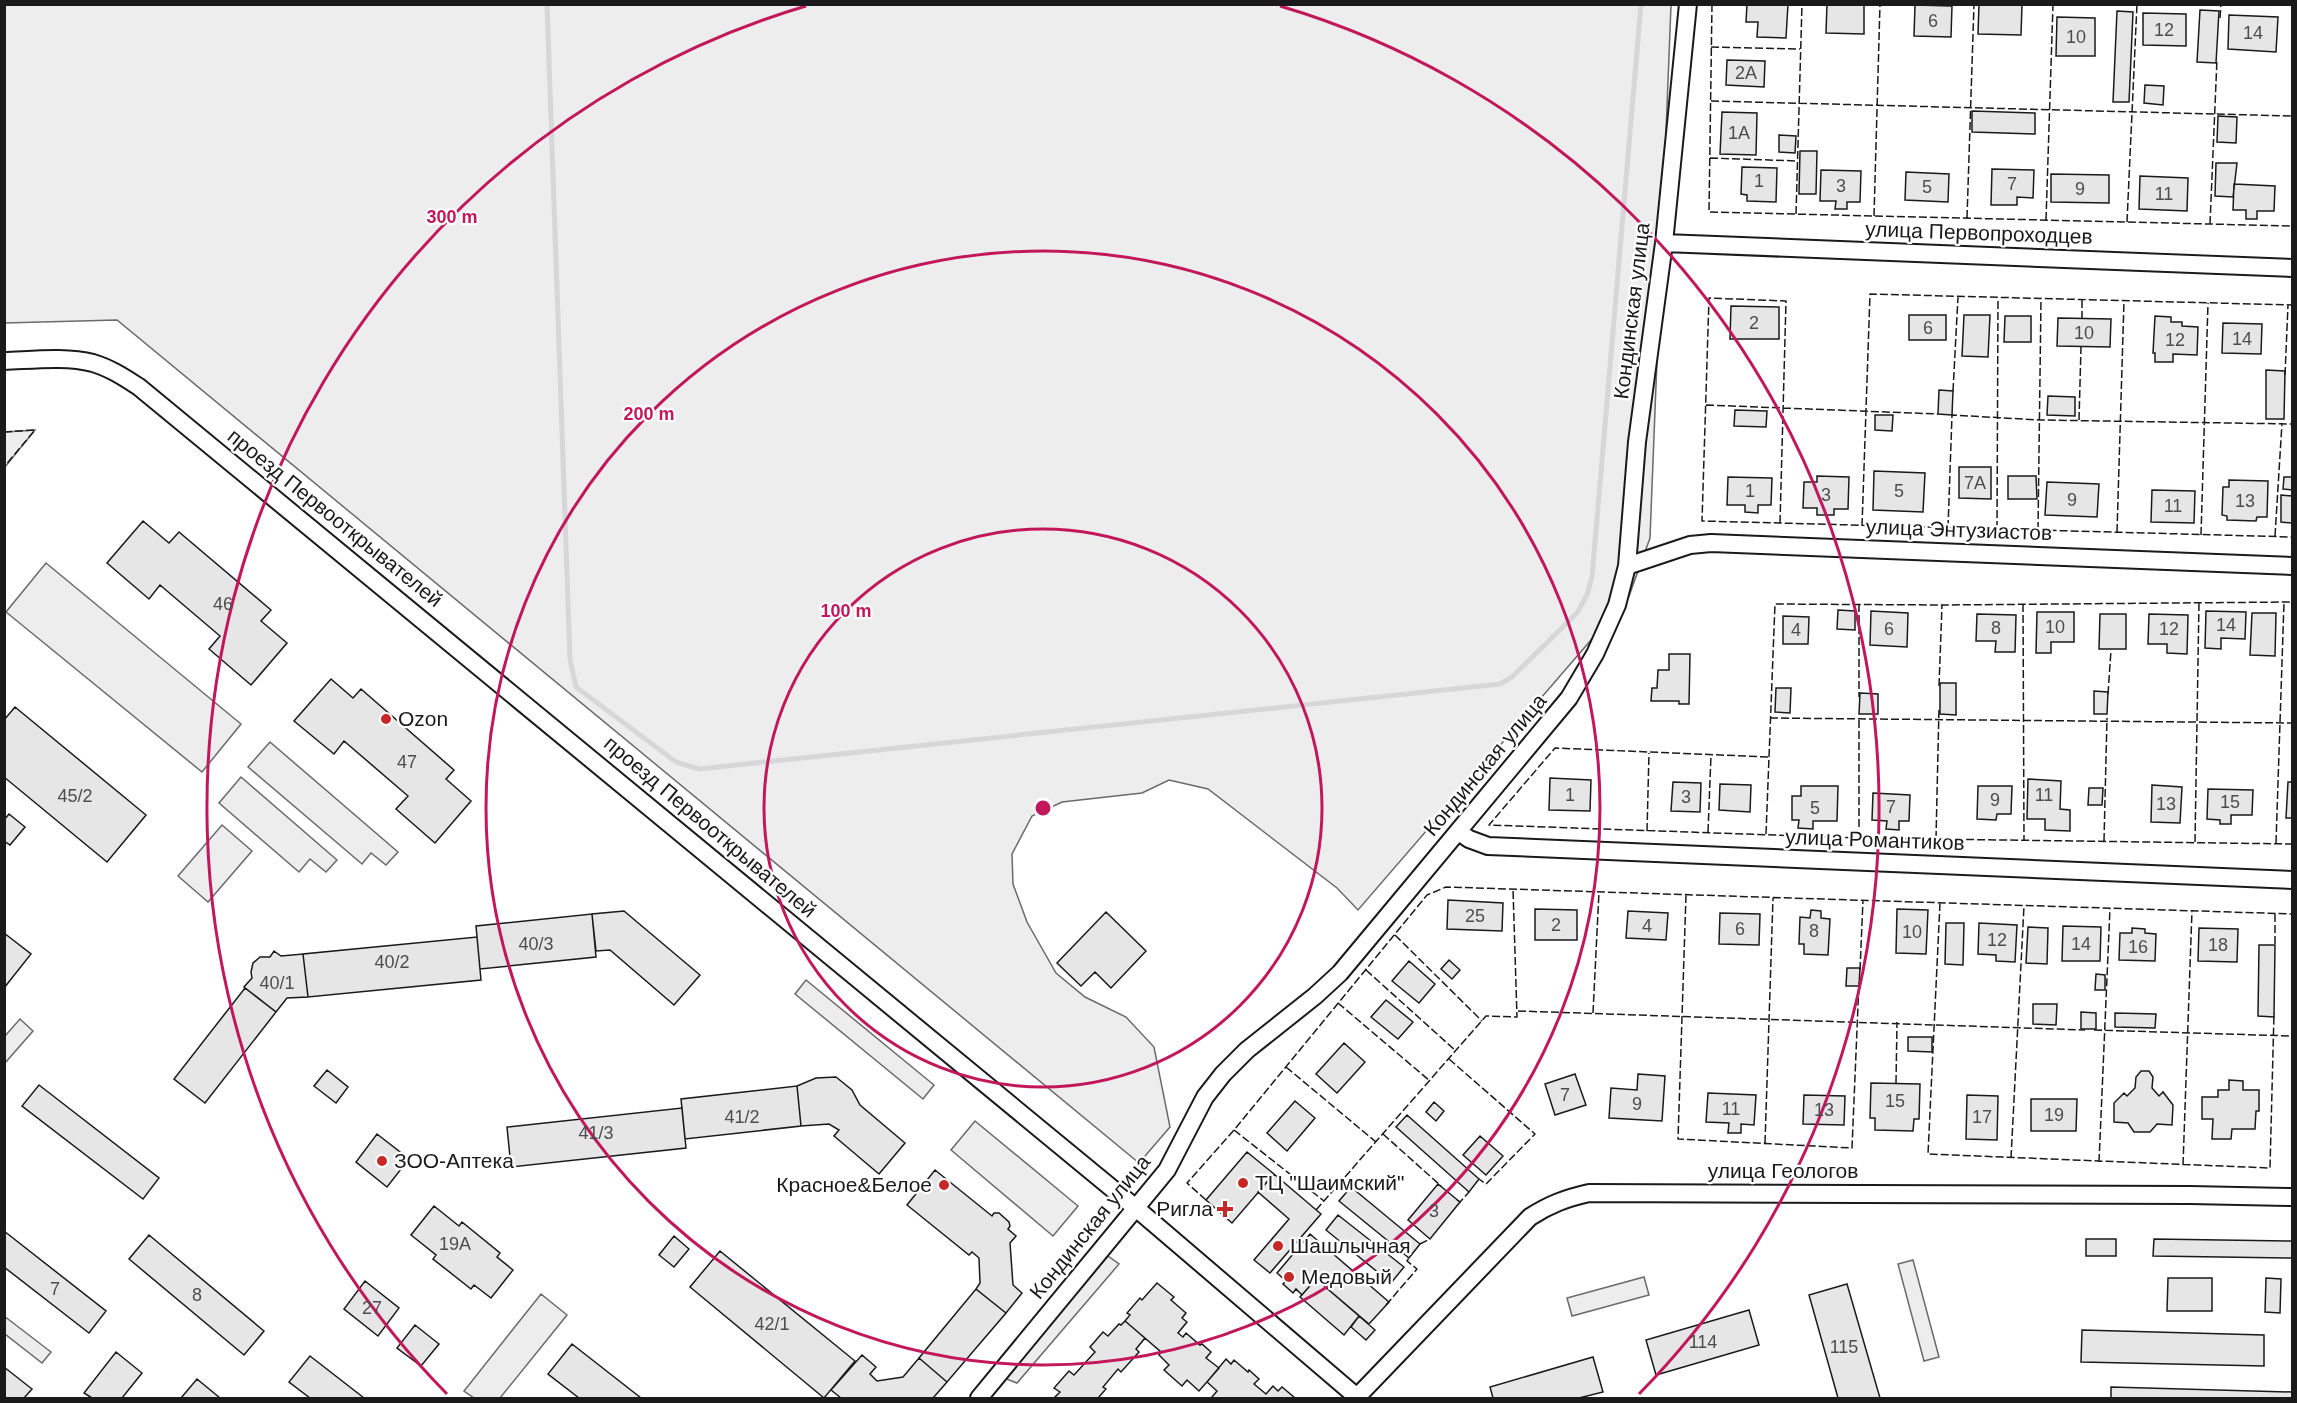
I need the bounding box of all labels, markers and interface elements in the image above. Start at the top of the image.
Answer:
house number: 6 [1928,11,1938,31]
house number: 12 [2154,20,2174,40]
house number: 14 [2243,23,2263,43]
house number: 10 [2066,27,2086,47]
house number: 2А [1735,63,1757,83]
house number: 1А [1728,123,1750,143]
house number: 1 [1754,171,1764,191]
house number: 7 [2007,174,2017,194]
house number: 3 [1836,176,1846,196]
house number: 5 [1922,177,1932,197]
house number: 9 [2075,179,2085,199]
house number: 11 [2155,184,2173,204]
text: 300 m [426,207,478,227]
street label: улица Первопроходцев [1865,217,2093,248]
street label: Кондинская улица [1609,221,1654,401]
house number: 2 [1749,313,1759,333]
house number: 6 [1923,318,1933,338]
house number: 10 [2074,323,2094,343]
house number: 14 [2232,329,2252,349]
house number: 12 [2165,330,2185,350]
text: 200 m [623,404,675,424]
street label: проезд Первооткрывателей [223,424,447,611]
house number: 7А [1964,473,1986,493]
house number: 1 [1745,481,1755,501]
house number: 5 [1894,481,1904,501]
house number: 3 [1821,485,1831,505]
house number: 9 [2067,490,2077,510]
house number: 13 [2235,491,2255,511]
house number: 11 [2164,496,2182,516]
street label: улица Энтузиастов [1865,515,2053,544]
house number: 46 [213,594,233,614]
text: 100 m [820,601,872,621]
house number: 14 [2216,615,2236,635]
house number: 10 [2045,617,2065,637]
house number: 8 [1991,618,2001,638]
house number: 6 [1884,619,1894,639]
house number: 12 [2159,619,2179,639]
house number: 4 [1791,620,1801,640]
street label: Кондинская улица [1419,689,1551,840]
place label: Ozon [398,707,448,730]
marker: Ozon [379,712,393,726]
street label: проезд Первооткрывателей [600,731,821,922]
house number: 47 [397,752,417,772]
house number: 1 [1565,785,1575,805]
house number: 11 [2035,785,2053,805]
house number: 45/2 [57,786,93,806]
house number: 3 [1681,787,1691,807]
house number: 9 [1990,790,2000,810]
house number: 15 [2220,792,2240,812]
house number: 13 [2156,794,2176,814]
house number: 7 [1886,797,1896,817]
centre of rings [1033,798,1053,818]
house number: 5 [1810,798,1820,818]
street label: улица Романтиков [1785,825,1965,854]
house number: 25 [1465,906,1485,926]
house number: 2 [1551,915,1561,935]
house number: 4 [1642,916,1652,936]
house number: 6 [1735,919,1745,939]
house number: 8 [1809,921,1819,941]
house number: 10 [1902,922,1922,942]
house number: 12 [1987,930,2007,950]
house number: 40/3 [518,934,554,954]
house number: 14 [2071,934,2091,954]
house number: 18 [2208,935,2228,955]
house number: 16 [2128,937,2148,957]
house number: 40/2 [374,952,410,972]
house number: 40/1 [259,973,295,993]
house number: 7 [1560,1085,1570,1105]
house number: 15 [1885,1091,1905,1111]
house number: 9 [1632,1094,1642,1114]
house number: 11 [1722,1099,1740,1119]
house number: 13 [1814,1100,1834,1120]
house number: 19 [2044,1105,2064,1125]
house number: 41/2 [724,1107,760,1127]
house number: 17 [1972,1107,1992,1127]
house number: 41/3 [578,1123,614,1143]
place label: ЗОО-Аптека [394,1149,514,1172]
street label: Кондинская улица [1025,1150,1155,1303]
marker: ЗОО-Аптека [375,1154,389,1168]
street label: улица Геологов [1708,1159,1858,1182]
place label: ТЦ "Шаимский" [1255,1171,1404,1194]
place label: Красное&Белое [776,1173,932,1196]
marker: ТЦ "Шаимский" [1236,1176,1250,1190]
marker: Красное&Белое [937,1178,951,1192]
place label: Ригла [1156,1197,1213,1220]
house number: 3 [1429,1201,1439,1221]
marker: Ригла [1218,1202,1232,1216]
house number: 19А [439,1234,471,1254]
place label: Шашлычная [1290,1234,1411,1257]
marker: Шашлычная [1271,1239,1285,1253]
place label: Медовый [1301,1265,1392,1288]
marker: Медовый [1282,1270,1296,1284]
house number: 7 [50,1279,60,1299]
house number: 8 [192,1285,202,1305]
house number: 27 [362,1298,382,1318]
house number: 42/1 [754,1314,790,1334]
house number: 114 [1689,1332,1717,1352]
house number: 115 [1830,1337,1858,1357]

